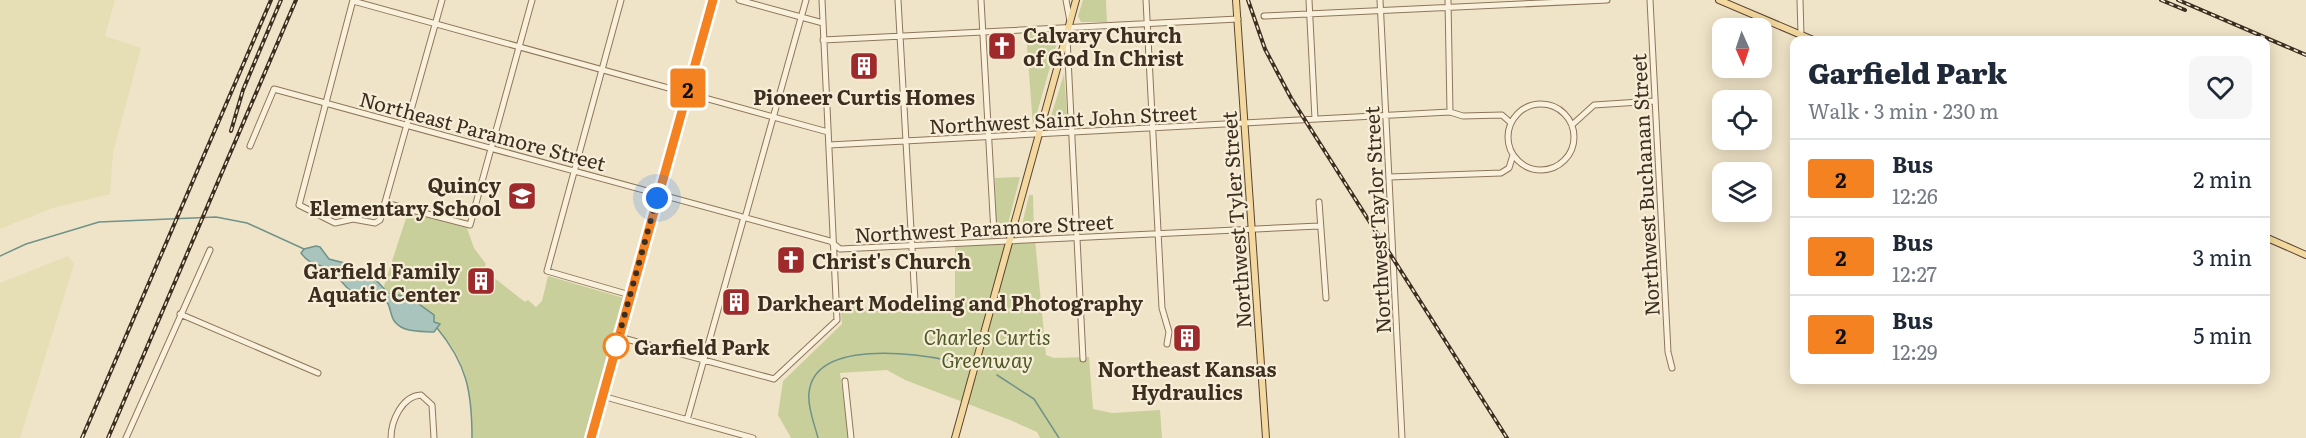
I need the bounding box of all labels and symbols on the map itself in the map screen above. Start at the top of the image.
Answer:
north arrow [1712,18,1772,78]
place label: Calvary Church of God In Christ [1023,19,1184,72]
church icon: Calvary Church of God In Christ [986,30,1018,62]
building icon: Pioneer Curtis Homes [848,50,880,82]
street label: Northwest Buchanan Street [1622,53,1666,317]
line badge: 2 [668,68,708,107]
place label: Pioneer Curtis Homes [753,81,975,111]
street label: Northeast Paramore Street [356,83,610,177]
street label: Northwest Saint John Street [928,96,1198,140]
street label: Northwest Taylor Street [1355,105,1397,335]
street label: Northwest Tyler Street [1212,110,1258,330]
place label: Quincy Elementary School [309,169,502,222]
school or university icon: Quincy Elementary School [506,180,538,212]
your location [642,183,672,213]
street label: Northwest Paramore Street [854,205,1114,249]
church icon: Christ's Church [775,244,807,276]
place label: Christ's Church [812,245,971,275]
place label: Garfield Family Aquatic Center [303,255,461,308]
building icon: Garfield Family Aquatic Center [465,265,497,297]
building icon: Darkheart Modeling and Photography [720,286,752,318]
place label: Darkheart Modeling and Photography [757,287,1144,317]
park label: Charles Curtis Greenway [924,321,1050,374]
building icon: Northeast Kansas Hydraulics [1171,322,1203,354]
place label: Garfield Park [634,331,770,361]
marker: Garfield Park [603,333,629,359]
place label: Northeast Kansas Hydraulics [1097,353,1277,406]

